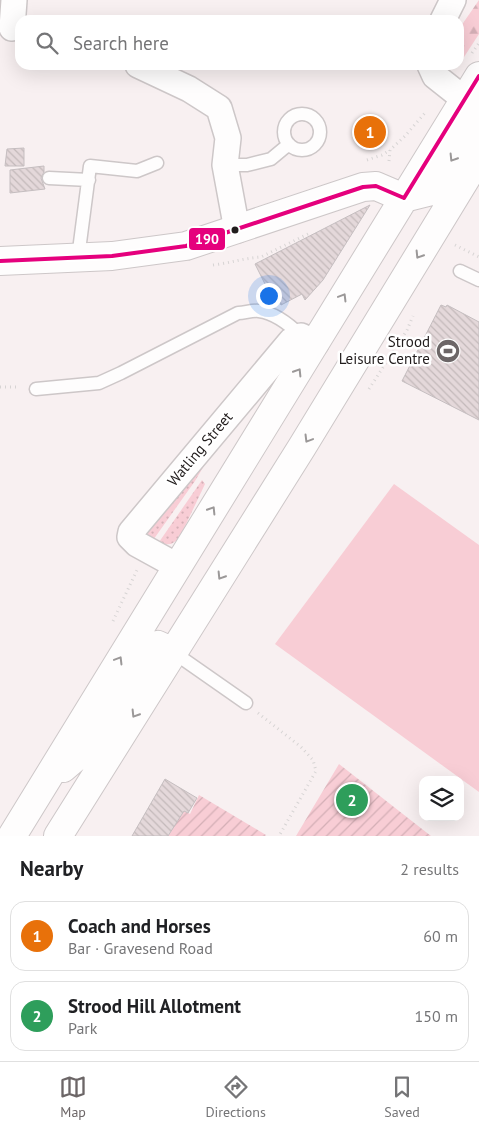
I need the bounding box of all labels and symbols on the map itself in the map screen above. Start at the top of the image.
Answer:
pin: 1 [354,113,386,151]
one-way arrow [450,152,459,162]
unlabelled marker [230,225,240,235]
line badge: 190 [188,227,226,251]
text: 190 [195,230,219,248]
one-way arrow [416,249,426,258]
your location [256,283,282,309]
one-way arrow [337,293,347,302]
place label: Strood Leisure Centre [339,332,430,368]
sports icon: Strood Leisure Centre [435,338,461,364]
one-way arrow [291,369,301,378]
street label: Watling Street [163,408,236,490]
one-way arrow [304,433,314,442]
one-way arrow [205,507,215,516]
one-way arrow [218,570,227,580]
one-way arrow [113,656,123,665]
one-way arrow [132,708,141,717]
pin: 2 [336,781,368,819]

